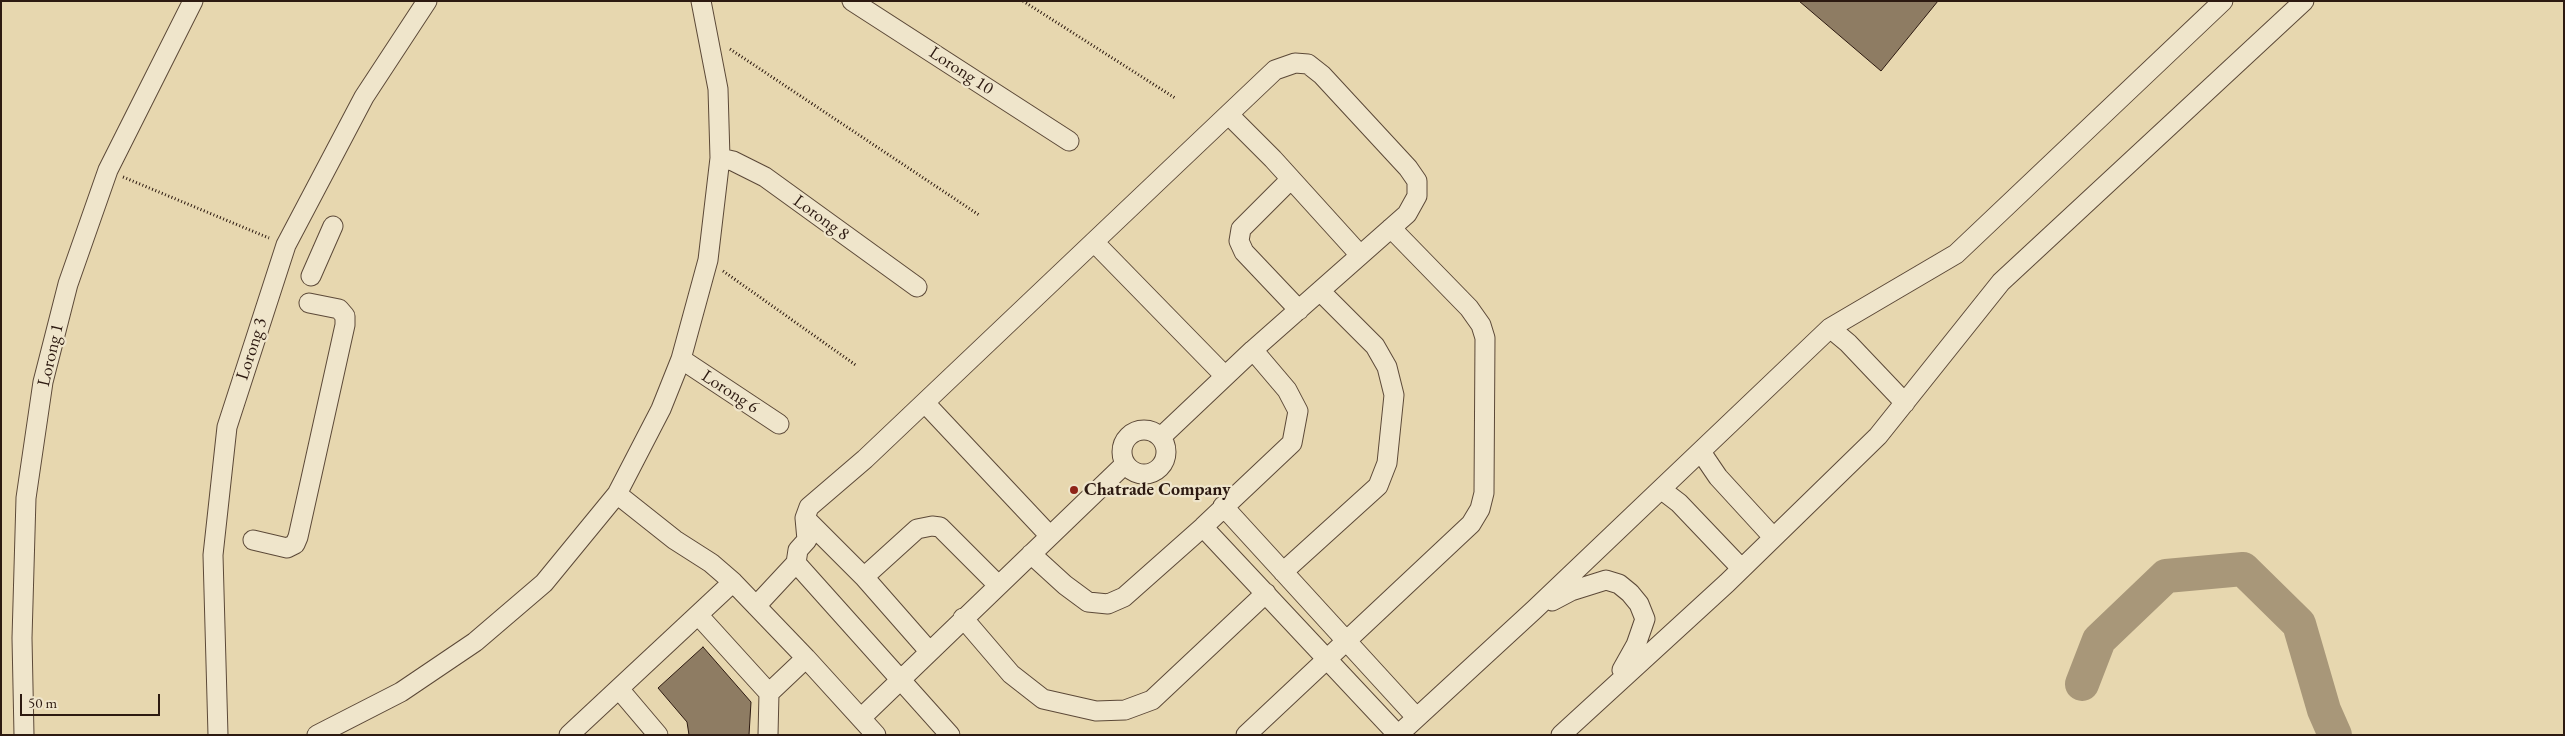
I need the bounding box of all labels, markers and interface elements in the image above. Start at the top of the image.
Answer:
street label: Lorong 10 [925,42,997,100]
street label: Lorong 8 [789,190,853,246]
street label: Lorong 3 [232,315,272,383]
street label: Lorong 1 [33,321,69,389]
street label: Lorong 6 [697,366,763,418]
place label: Chatrade Company [1084,479,1231,501]
marker: Chatrade Company [1068,484,1080,496]
scale bar [22,684,162,716]
text: 50 m [28,693,57,712]

